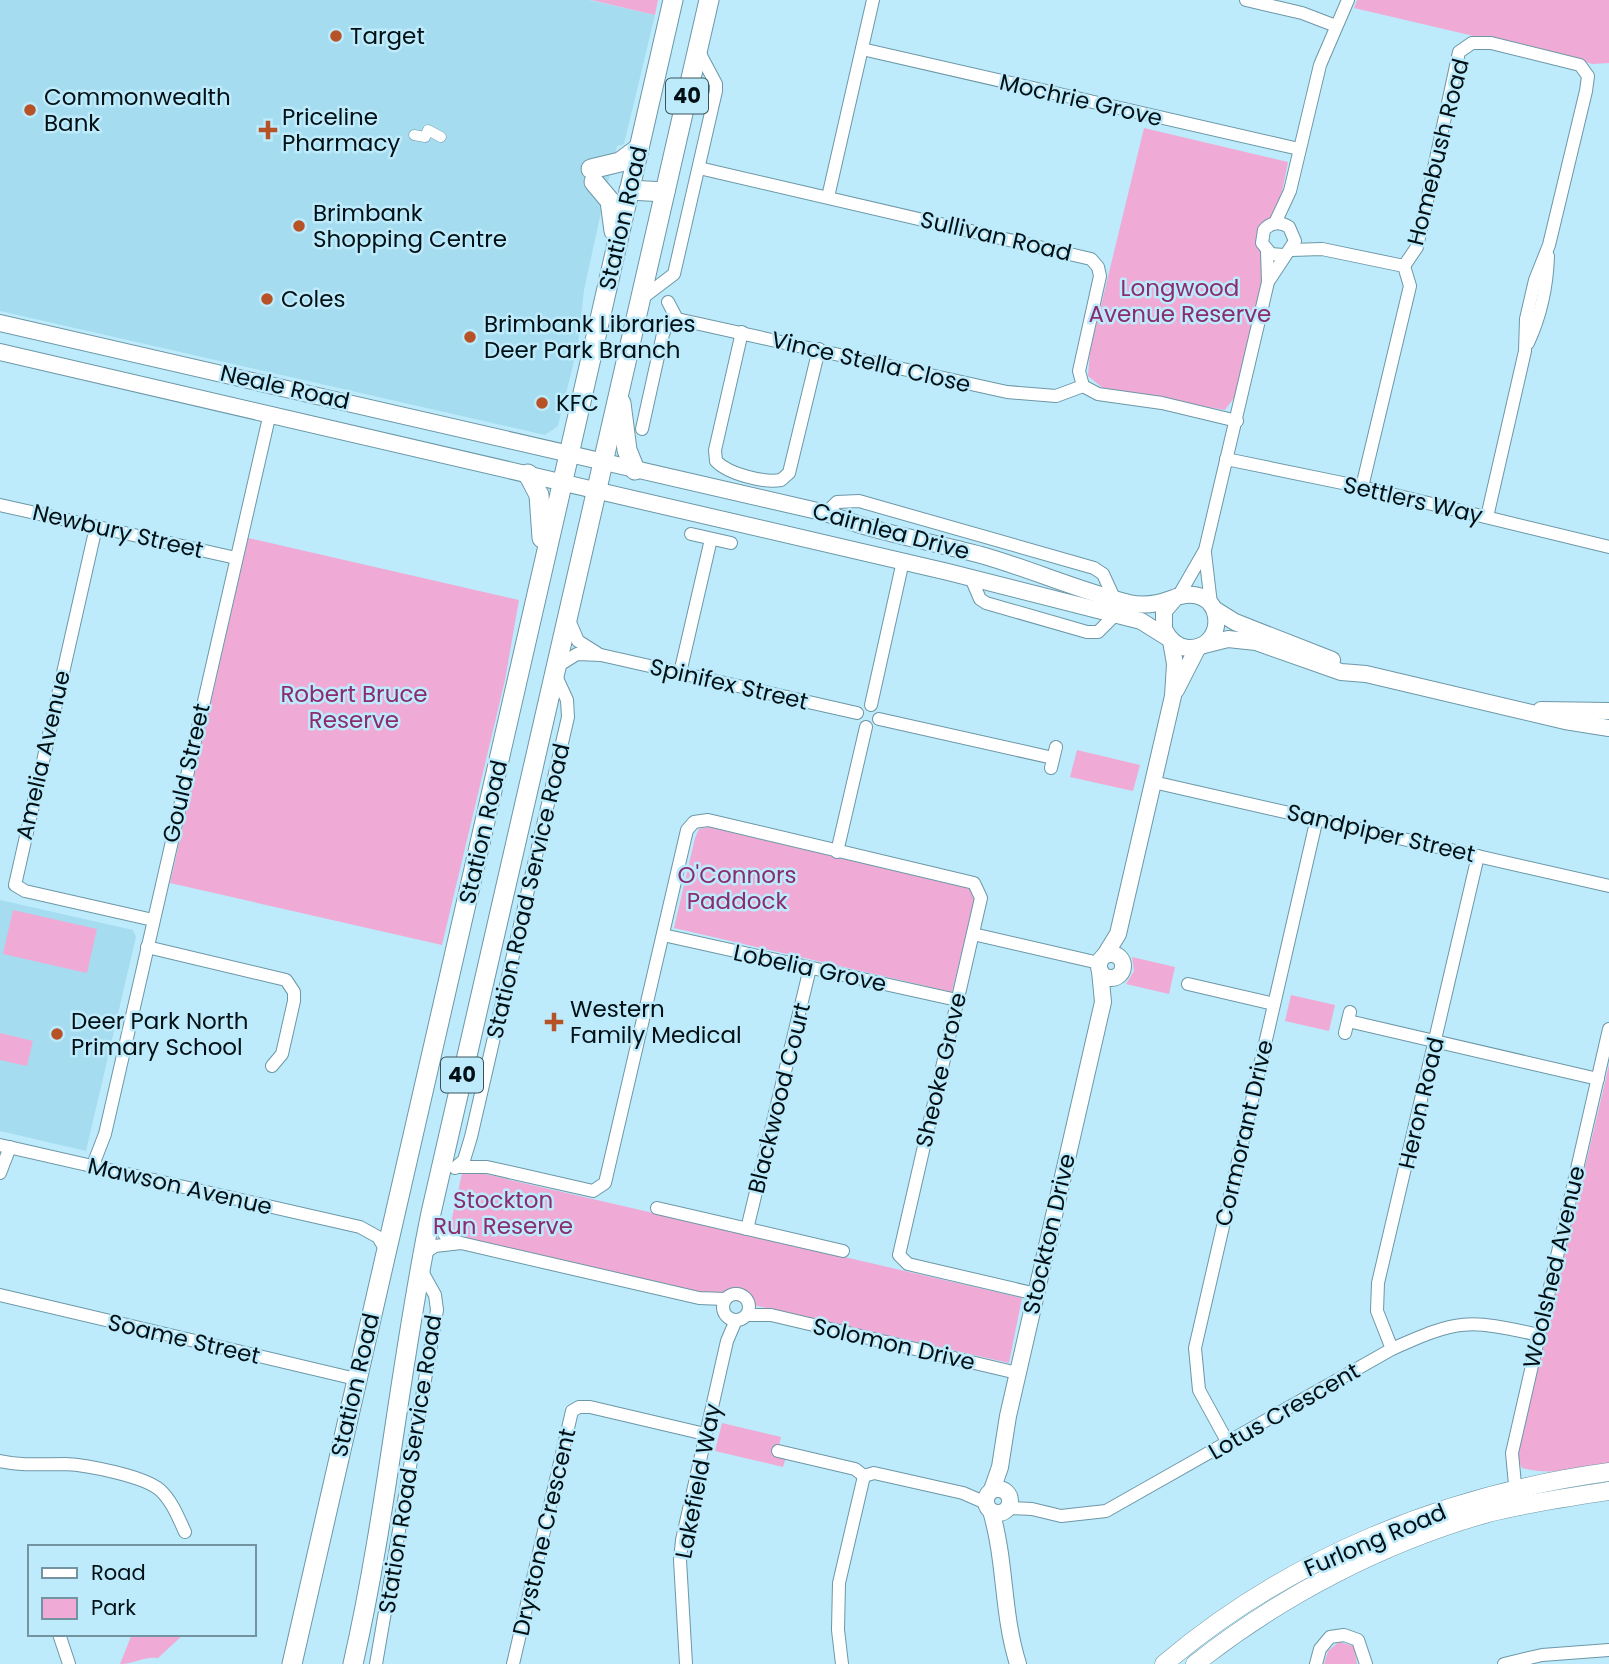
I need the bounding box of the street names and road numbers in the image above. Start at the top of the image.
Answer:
street label: Homebush Road [1399,55,1477,249]
street label: Mochrie Grove [996,66,1166,134]
road number: 40 [666,78,708,114]
street label: Station Road [591,143,655,293]
street label: Sullivan Road [917,203,1075,269]
street label: Vince Stella Close [768,323,974,401]
street label: Neale Road [217,357,353,417]
street label: Settlers Way [1340,468,1486,532]
street label: Cairnlea Drive [809,495,973,567]
street label: Newbury Street [29,496,207,566]
street label: Spinifex Street [647,650,811,718]
street label: Amelia Avenue [8,667,78,843]
street label: Gould Street [154,700,218,846]
street label: Station Road Service Road [478,740,578,1042]
street label: Station Road [451,757,515,907]
street label: Sandpiper Street [1284,796,1478,870]
street label: Lobelia Grove [730,936,890,1000]
street label: Sheoke Grove [908,990,974,1150]
street label: Blackwood Court [740,999,818,1197]
street label: Heron Road [1390,1034,1452,1172]
street label: Cormorant Drive [1207,1037,1281,1229]
road number: 40 [441,1058,483,1092]
street label: Mawson Avenue [85,1149,275,1223]
street label: Stockton Drive [1015,1150,1083,1318]
street label: Woolshed Avenue [1515,1163,1593,1371]
street label: Soame Street [105,1306,263,1372]
street label: Station Road [323,1310,387,1460]
street label: Solomon Drive [810,1310,978,1378]
street label: Station Road Service Road [371,1312,449,1616]
street label: Lotus Crescent [1202,1355,1366,1467]
street label: Lakefield Way [667,1401,729,1561]
street label: Drystone Crescent [505,1425,583,1639]
street label: Furlong Road [1299,1496,1451,1584]

